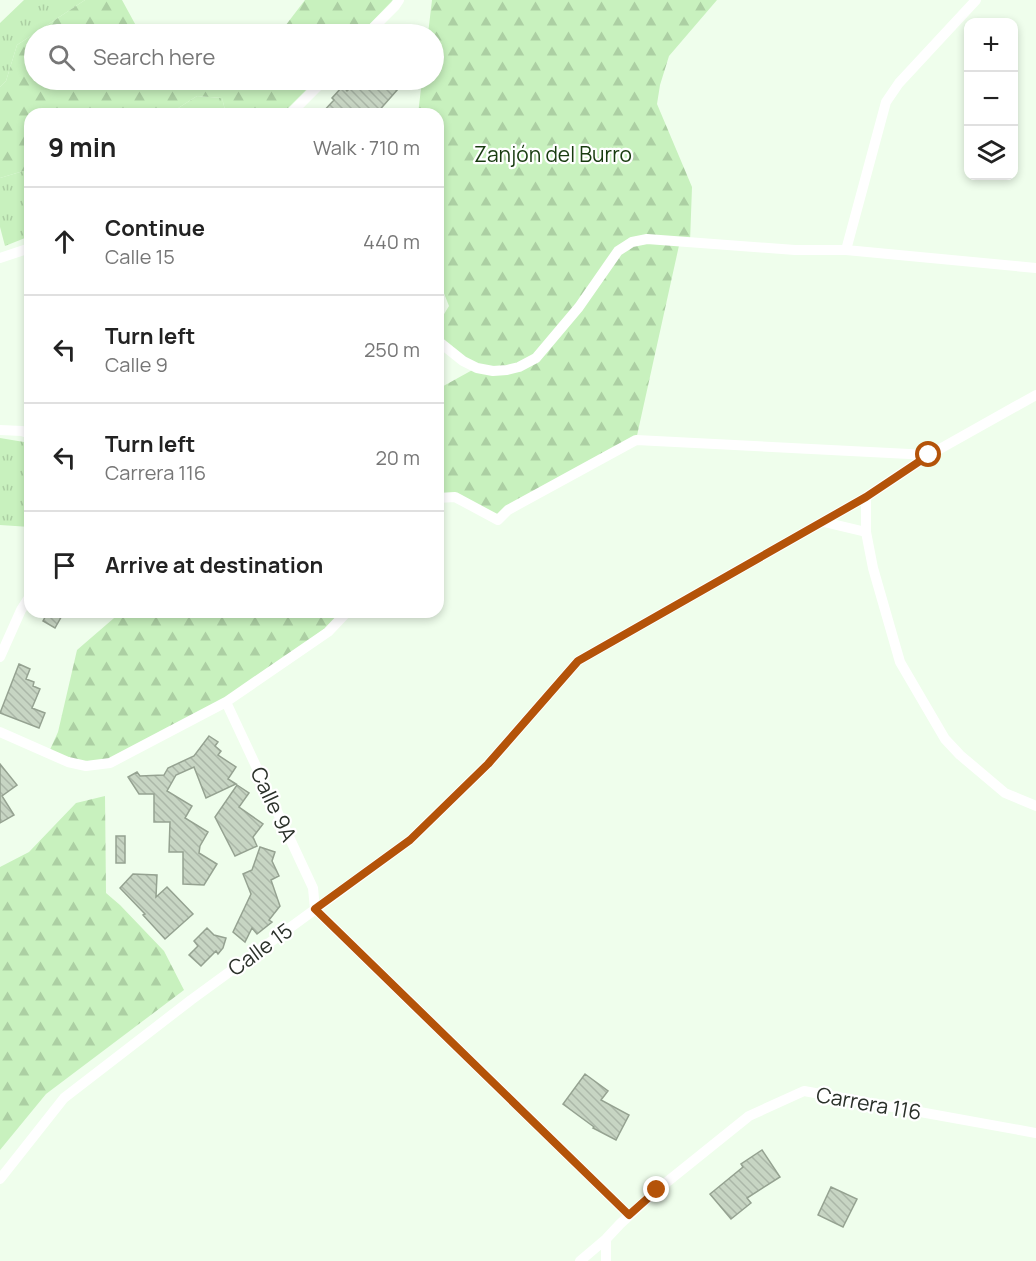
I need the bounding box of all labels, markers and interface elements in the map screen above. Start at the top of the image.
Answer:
map controls [964,18,1018,180]
button: + [964,18,1018,72]
search box [24,24,444,90]
icon: search [45,41,78,74]
text: Search here [93,42,215,72]
button: − [964,72,1018,126]
button: layers [964,126,1018,180]
text: 9 min [48,129,116,165]
text: Walk · 710 m [313,134,420,161]
park label: Zanjón del Burro [474,140,632,168]
text: Continue [105,213,205,243]
icon: ahead [48,225,81,258]
text: 440 m [363,228,420,255]
text: Calle 15 [105,243,175,270]
text: Turn left [105,321,195,351]
icon: left [48,333,81,366]
text: 250 m [364,336,420,363]
text: Calle 9 [105,351,168,378]
text: Turn left [105,429,195,459]
icon: left [48,441,81,474]
route start [915,441,941,467]
text: 20 m [375,444,420,471]
text: Carrera 116 [105,459,206,486]
icon: arrive [48,549,81,582]
text: Arrive at destination [105,550,323,580]
street label: Calle 9A [245,762,303,846]
street label: Calle 15 [222,916,298,982]
street label: Carrera 116 [814,1080,924,1126]
route end [643,1176,669,1202]

